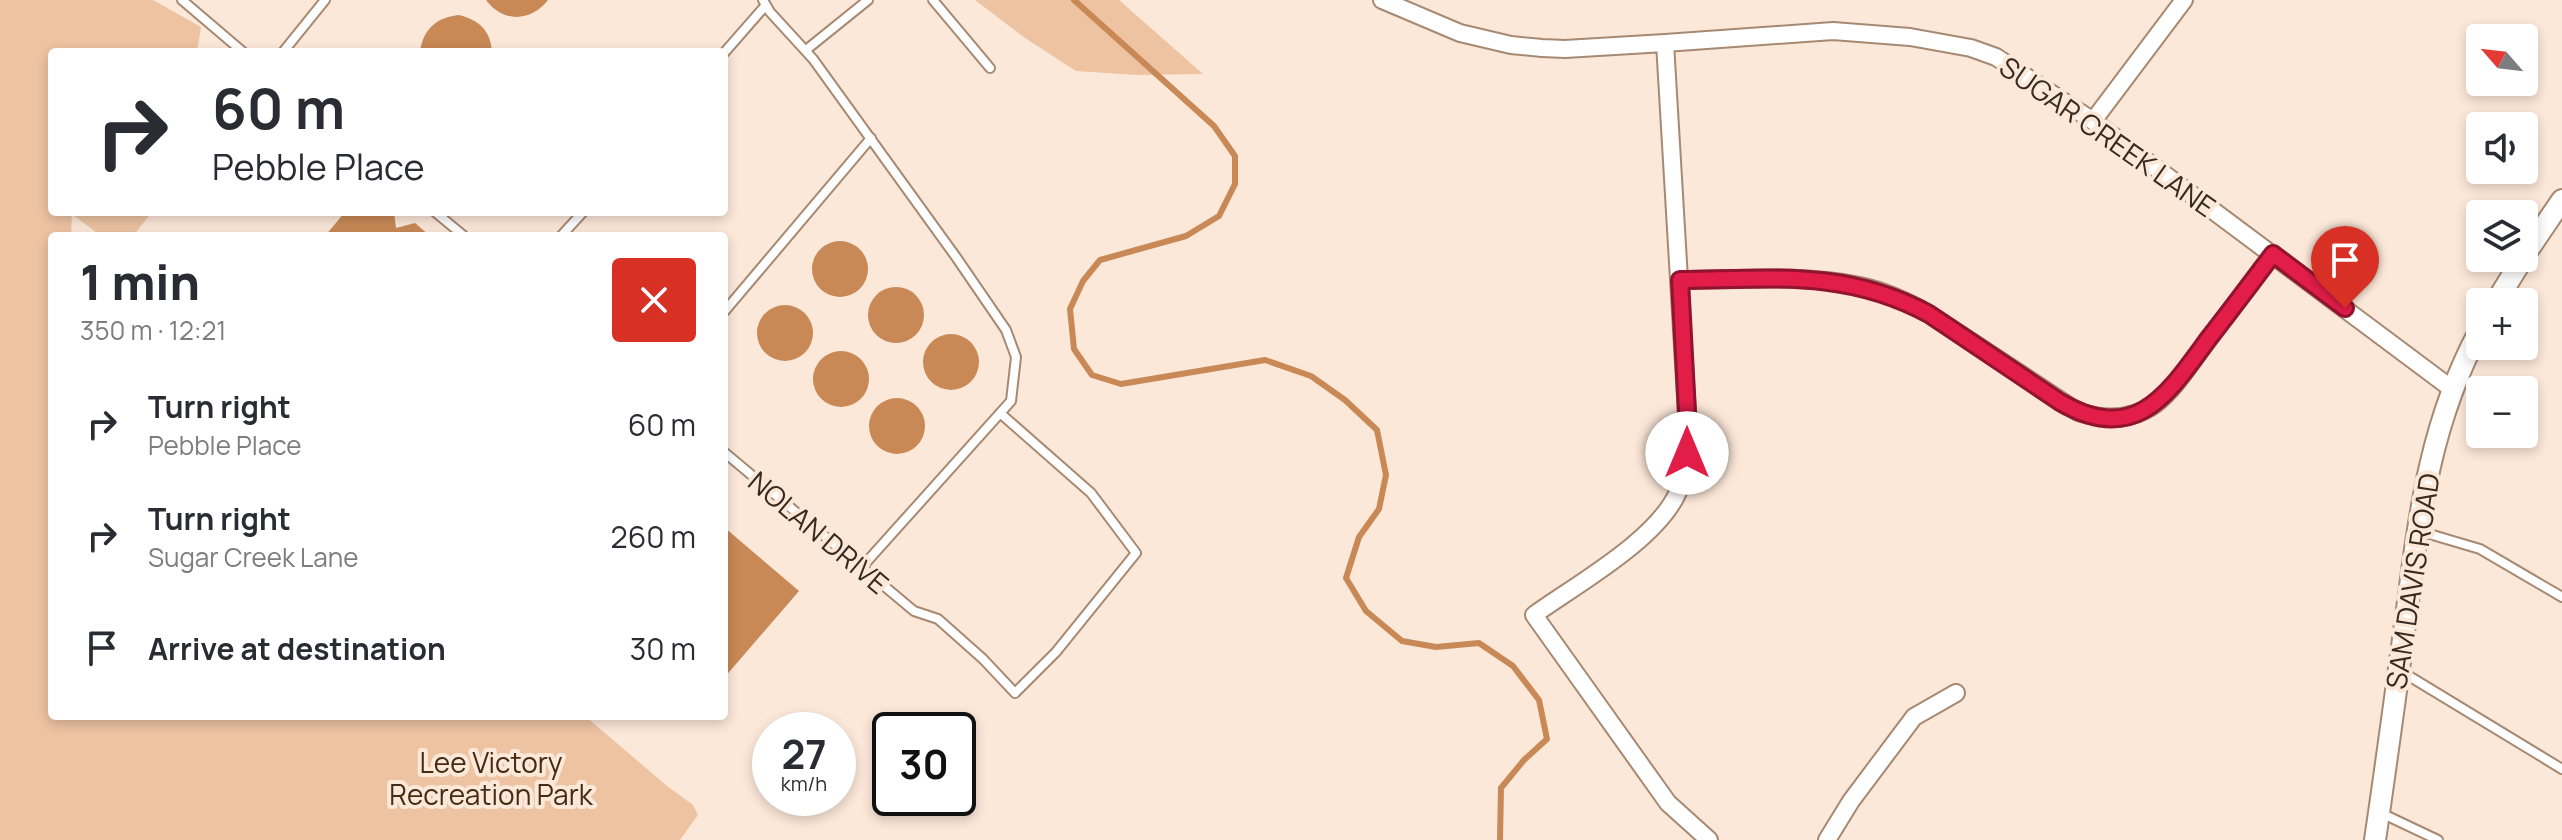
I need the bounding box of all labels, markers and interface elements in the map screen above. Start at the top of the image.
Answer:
north arrow [2466,24,2538,96]
map controls [2466,24,2538,448]
street label: SUGAR CREEK LANE [1992,47,2224,225]
text: 60 m [212,69,345,146]
icon: right [80,80,184,184]
button: sound [2466,112,2538,184]
text: Pebble Place [212,142,425,191]
button: layers [2466,200,2538,272]
pin [2311,226,2379,308]
icon: arrive [2323,238,2367,282]
text: 1 min [80,249,200,314]
button: close [612,258,696,342]
button: + [2466,288,2538,360]
text: 350 m · 12:21 [80,312,226,348]
button: − [2466,376,2538,448]
text: Turn right [148,386,291,427]
icon: right [80,402,124,446]
text: 60 m [628,404,696,445]
position arrow [1645,411,1729,495]
text: Pebble Place [148,427,301,463]
street label: NOLAN DRIVE [741,462,897,602]
street label: SAM DAVIS ROAD [2376,470,2448,692]
text: Turn right [148,498,291,539]
icon: right [80,514,124,558]
text: 260 m [611,516,696,557]
text: Sugar Creek Lane [148,539,358,575]
icon: arrive [80,626,124,670]
text: Arrive at destination [148,628,446,669]
text: 30 m [630,628,696,669]
speed limit sign: 30 [872,712,976,816]
text: 27 [781,726,827,781]
park label: Lee Victory Recreation Park [389,743,594,813]
text: km/h [781,770,827,797]

